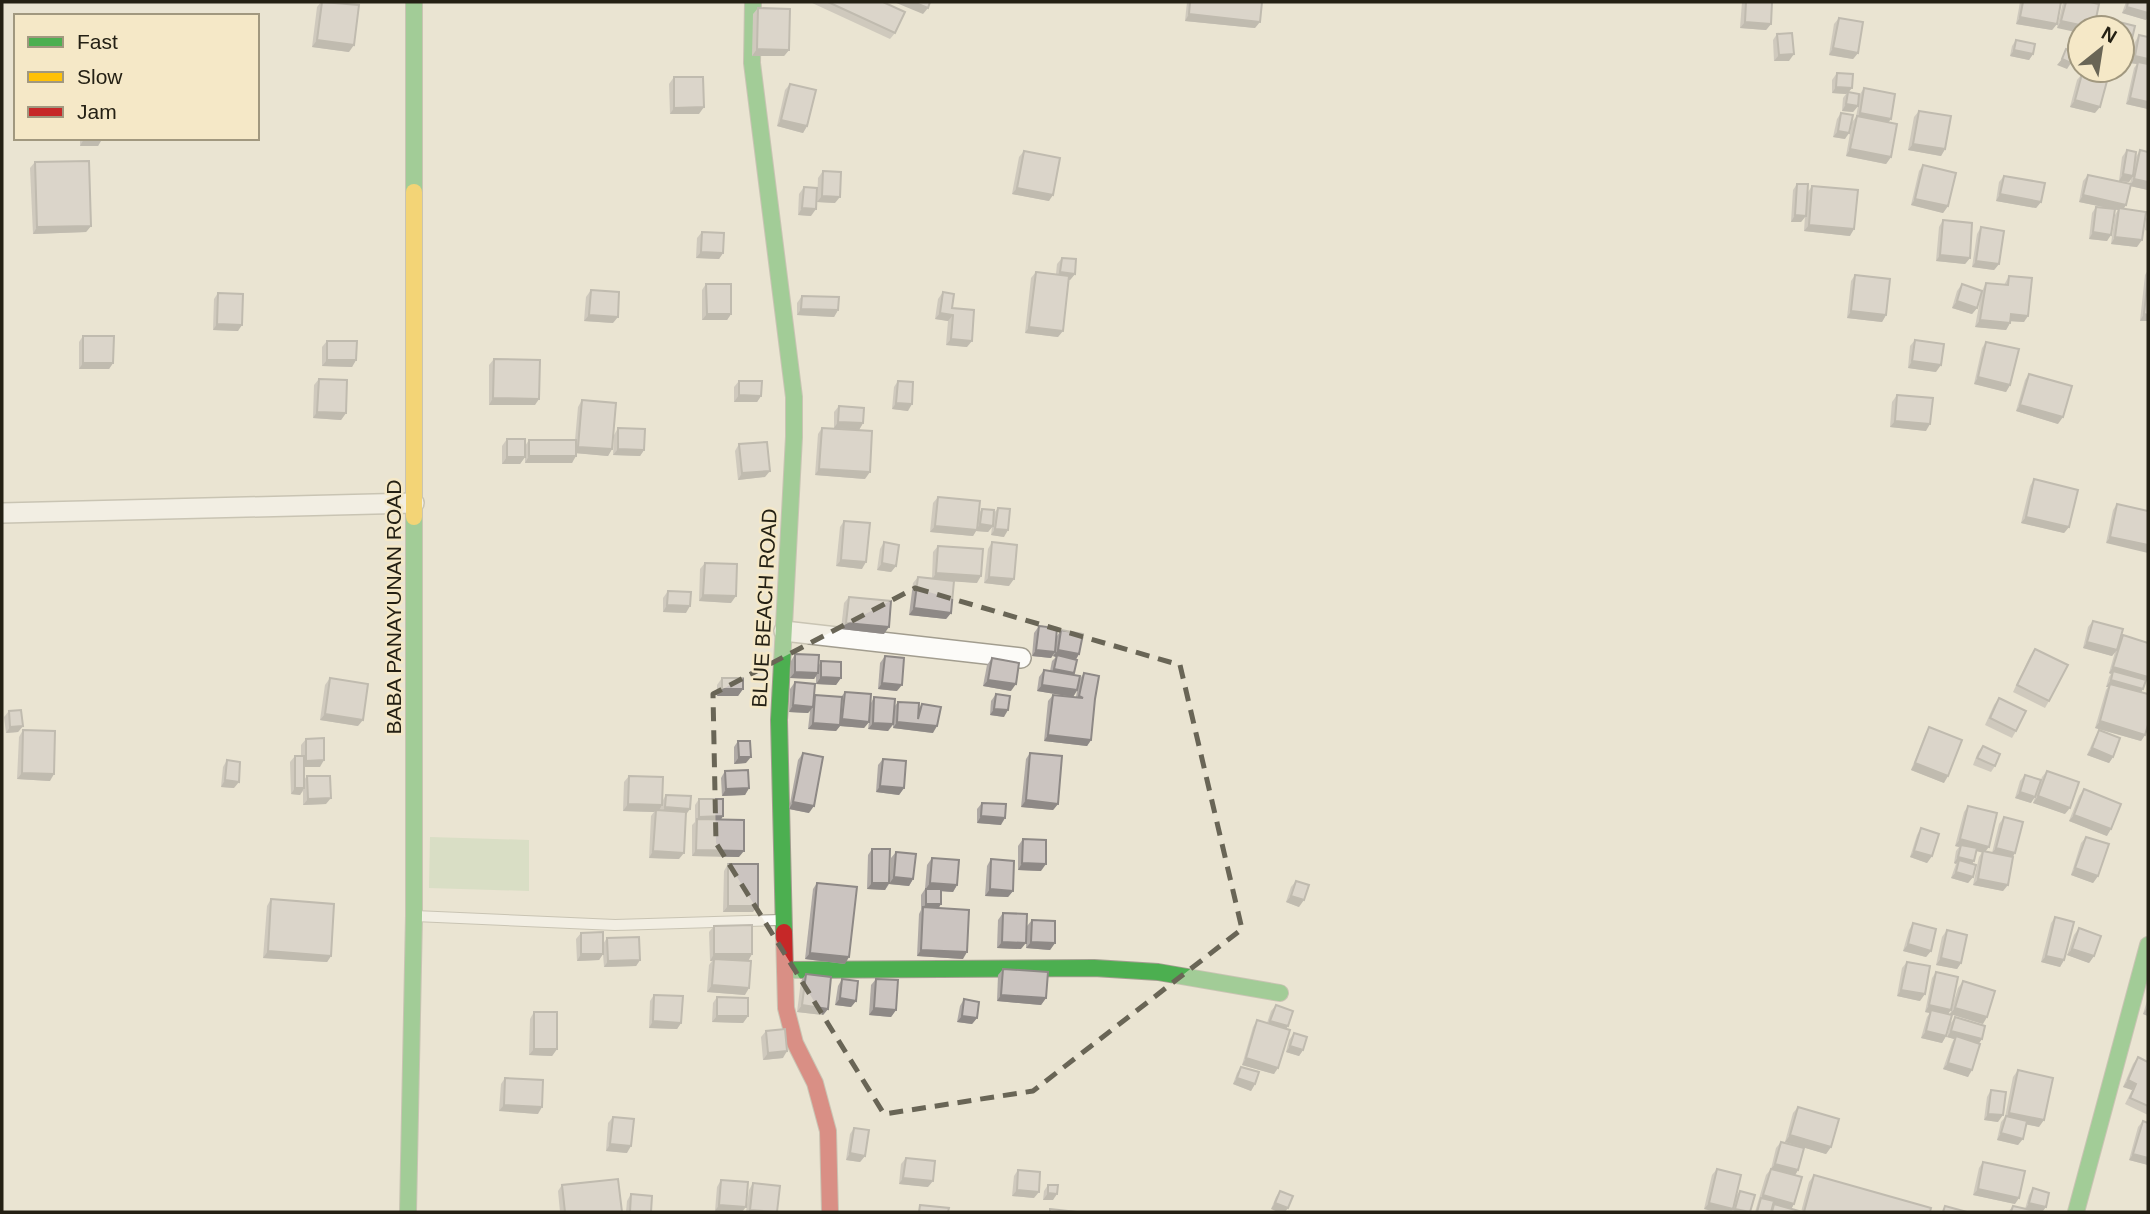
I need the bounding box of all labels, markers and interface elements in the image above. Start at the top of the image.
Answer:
legend [14,14,259,140]
north arrow [2066,14,2136,84]
text: N [2098,22,2120,47]
text: Fast [77,30,118,53]
text: Slow [77,65,123,88]
text: Jam [77,100,117,123]
street label: BABA PANAYUNAN ROAD [382,480,405,734]
street label: BLUE BEACH ROAD [747,508,781,708]

